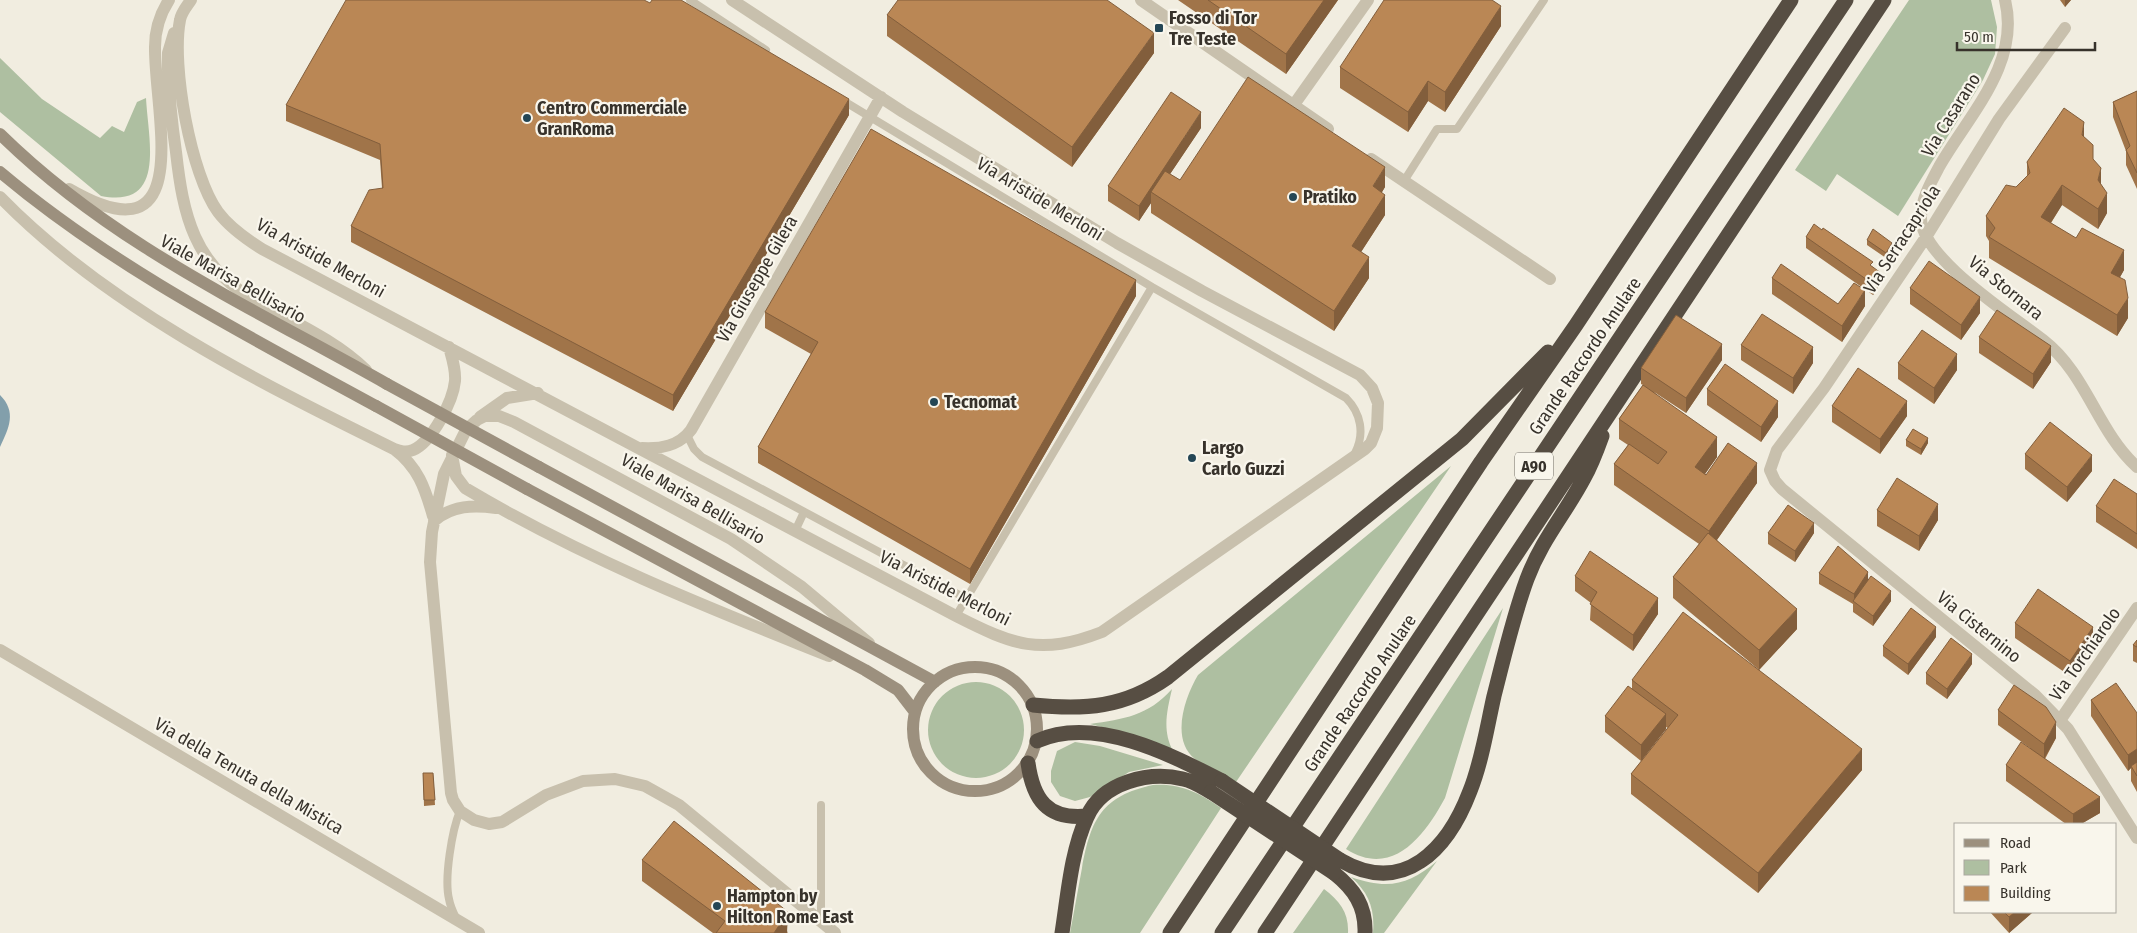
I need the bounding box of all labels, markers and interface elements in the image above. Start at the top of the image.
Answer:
place label: Fosso di Tor Tre Teste [1169,7,1258,50]
scale bar [1957,20,2094,52]
marker: Fosso di Tor Tre Teste [1153,22,1165,34]
text: 50 m [1964,28,1994,46]
street label: Via Casarano [1917,69,1985,161]
place label: Centro Commerciale GranRoma [537,97,687,140]
marker: Centro Commerciale GranRoma [521,112,533,124]
street label: Via Aristide Merloni [973,152,1107,246]
street label: Via Serracapriola [1859,180,1945,297]
place label: Pratiko [1303,186,1357,208]
marker: Pratiko [1287,191,1299,203]
street label: Via Giuseppe Gilera [712,212,802,346]
street label: Via Aristide Merloni [253,213,389,303]
street label: Viale Marisa Bellisario [157,230,309,328]
street label: Via Stornara [1964,251,2048,325]
street label: Grande Raccordo Anulare [1524,273,1646,439]
place label: Tecnomat [944,391,1018,413]
marker: Tecnomat [928,396,940,408]
place label: Largo Carlo Guzzi [1202,437,1285,480]
street label: Viale Marisa Bellisario [617,449,769,549]
marker: Largo Carlo Guzzi [1186,452,1198,464]
road number: A90 [1515,452,1553,480]
street label: Via Aristide Merloni [876,546,1014,630]
street label: Via Cisternino [1932,586,2026,668]
street label: Via Torchiarolo [2045,603,2125,705]
street label: Grande Raccordo Anulare [1299,610,1421,776]
street label: Via della Tenuta della Mistica [151,713,348,839]
legend [1954,823,2117,913]
text: Road [2000,834,2031,852]
text: Park [2000,859,2027,877]
text: Building [2000,884,2051,902]
place label: Hampton by Hilton Rome East [727,885,854,928]
marker: Hampton by Hilton Rome East [711,900,723,912]

